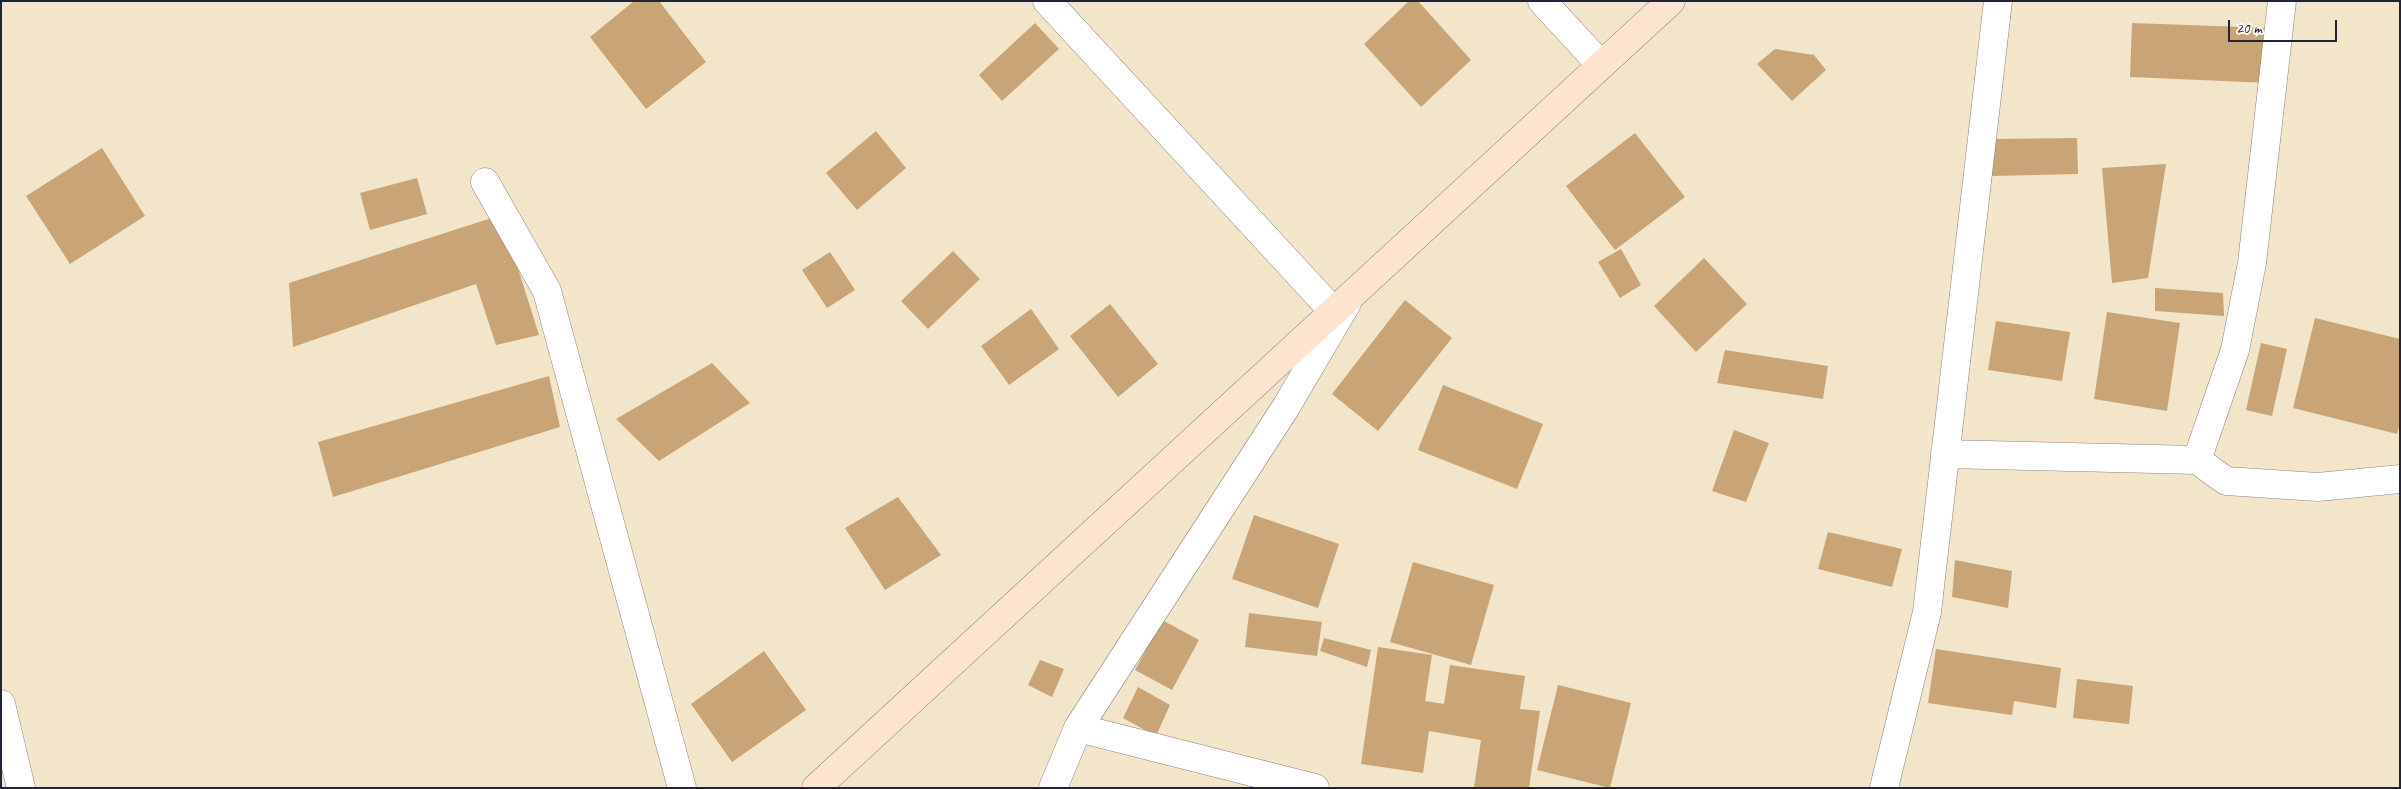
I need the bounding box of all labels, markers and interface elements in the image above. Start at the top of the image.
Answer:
scale bar [2231,10,2340,42]
text: 20 m [2236,19,2262,38]

